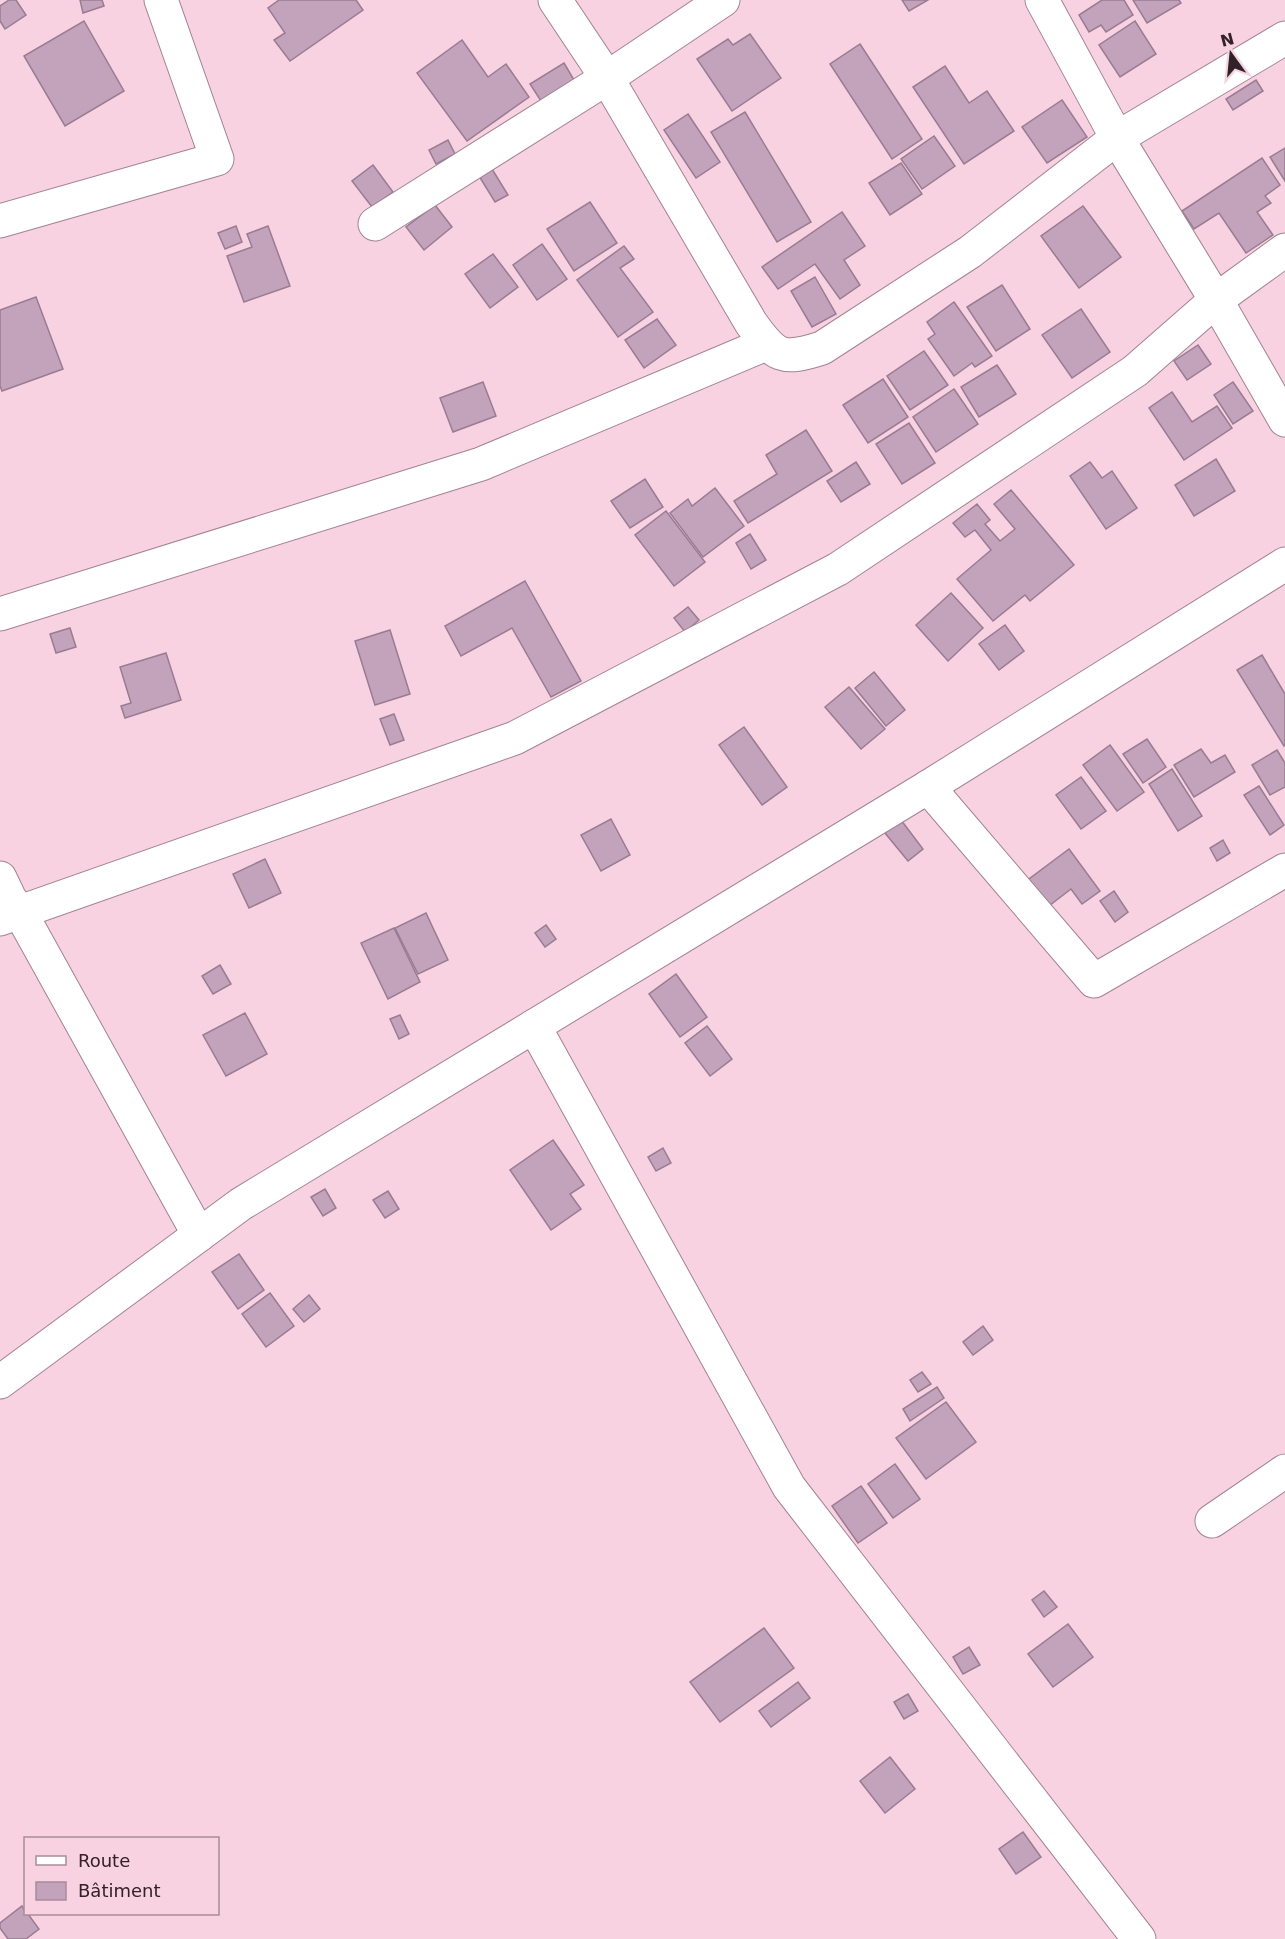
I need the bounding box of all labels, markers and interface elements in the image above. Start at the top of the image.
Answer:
north arrow [1201,24,1261,84]
text: N [1218,29,1236,51]
legend [24,1837,219,1915]
text: Route [78,1850,130,1871]
text: Bâtiment [78,1880,161,1901]

